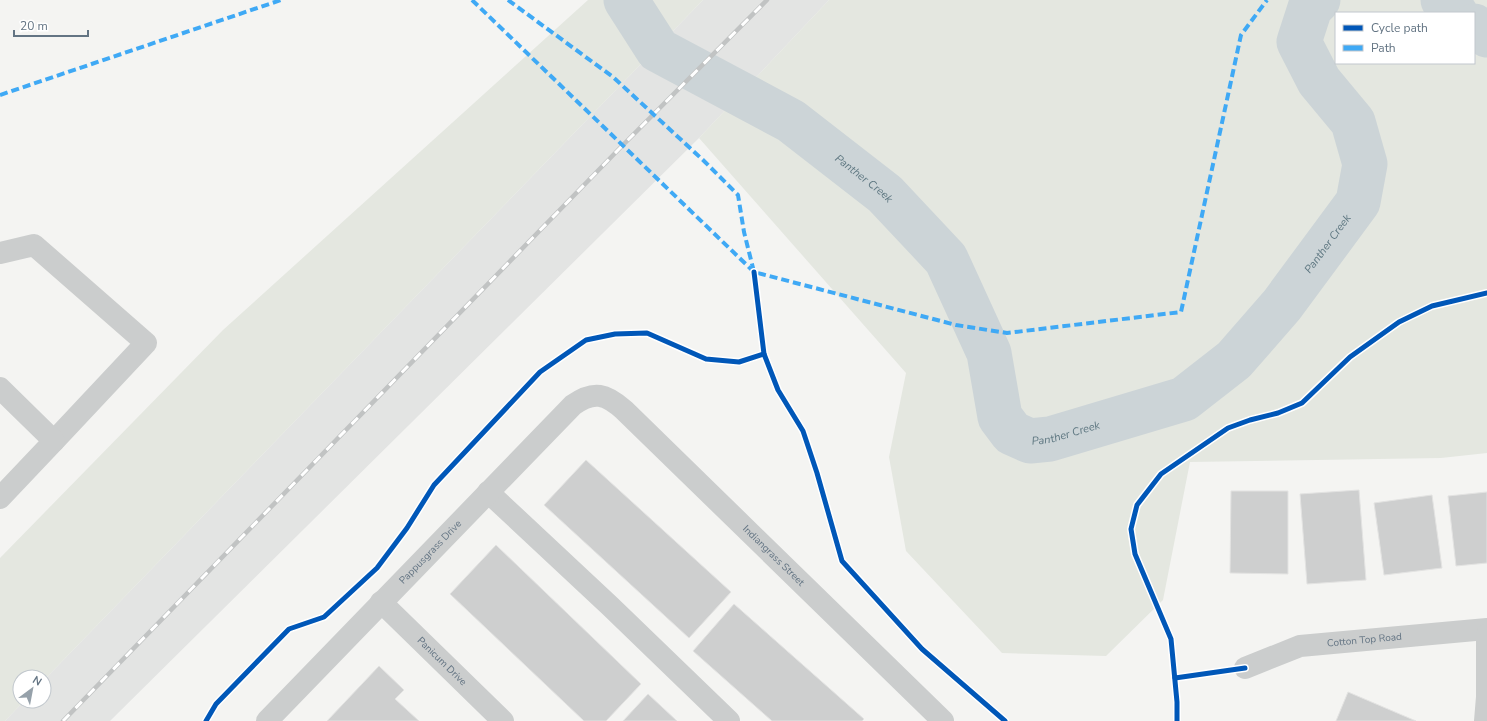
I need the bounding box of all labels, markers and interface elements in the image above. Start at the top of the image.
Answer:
scale bar [14,12,88,38]
legend [1335,12,1475,64]
text: 20 m [20,18,48,34]
text: Cycle path [1371,20,1428,36]
text: Path [1371,40,1396,56]
water label: Panther Creek [832,151,897,206]
water label: Panther Creek [1301,211,1354,276]
water label: Panther Creek [1031,417,1102,448]
street label: Pappusgrass Drive [396,517,465,587]
street label: Indiangrass Street [739,522,808,590]
street label: Cotton Top Road [1326,630,1403,651]
street label: Panicum Drive [414,634,470,689]
north arrow [12,669,52,709]
text: N [30,672,45,689]

